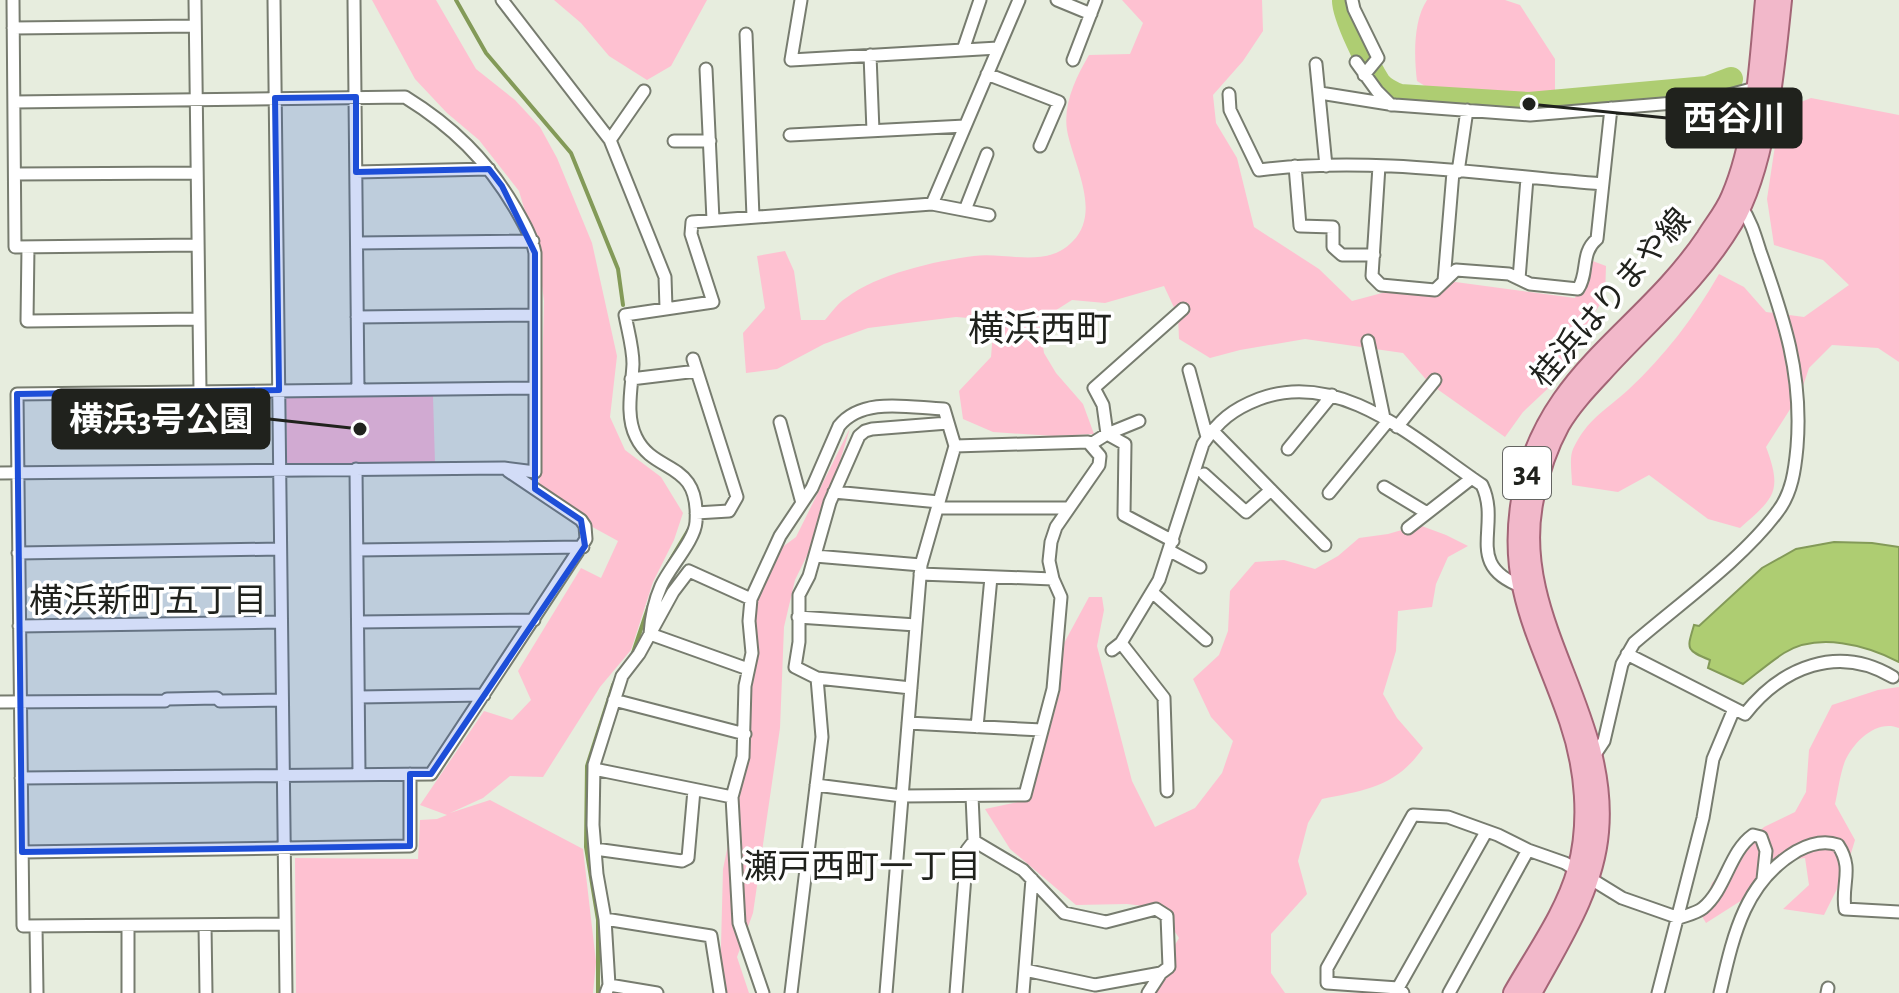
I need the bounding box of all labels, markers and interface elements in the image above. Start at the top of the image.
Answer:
callout: 西谷川 [1667,89,1801,147]
text: 西谷川 [1683,101,1785,137]
street label: 桂浜はりまや線 [1524,202,1697,393]
district label: 横浜西町 [968,310,1112,348]
callout: 横浜3号公園 [53,390,269,448]
text: 横浜3号公園 [69,402,253,438]
road number: 34 [1503,447,1551,499]
district label: 横浜新町五丁目 [29,583,267,619]
district label: 瀬戸西町一丁目 [743,849,981,885]

